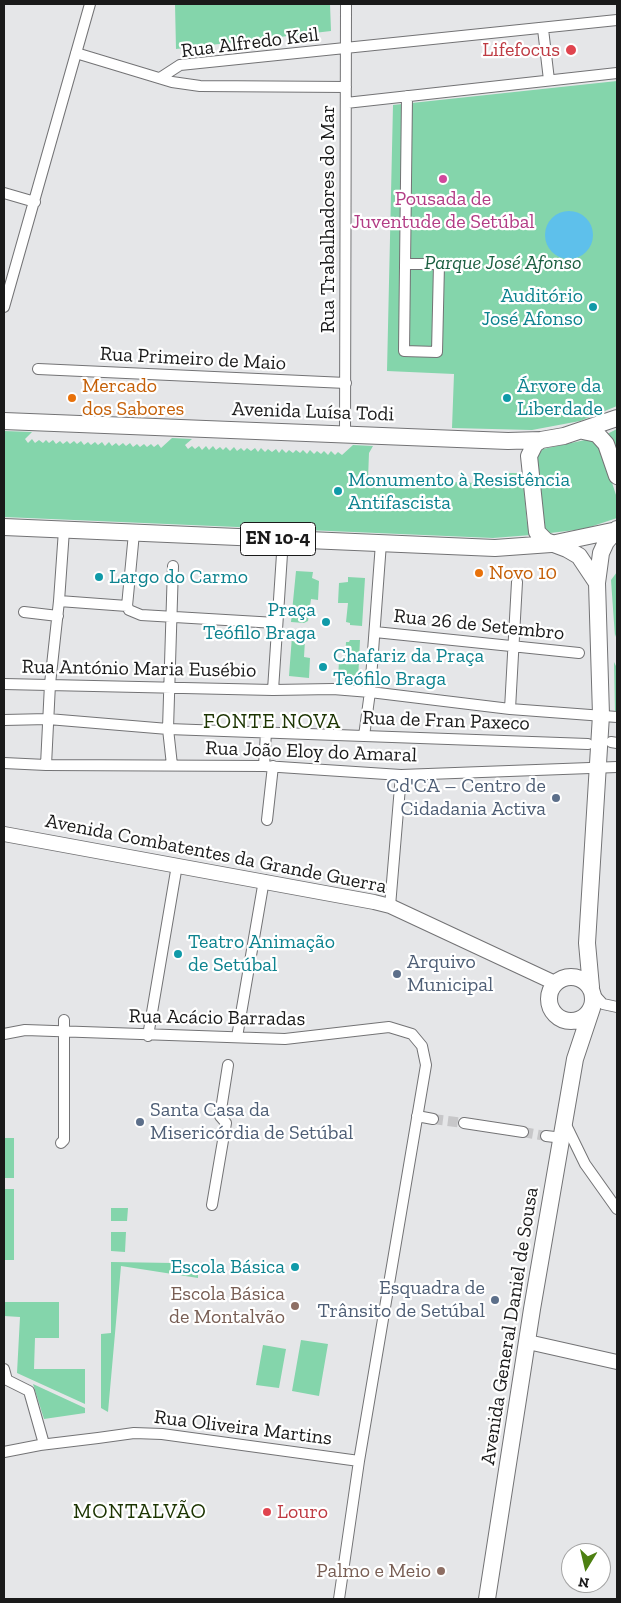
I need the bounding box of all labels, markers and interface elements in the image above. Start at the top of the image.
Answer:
street label: Rua Alfredo Keil [180,23,320,63]
place label: Lifefocus [482,38,560,62]
marker: Lifefocus [564,43,578,57]
street label: Rua Trabalhadores do Mar [316,105,340,333]
marker: Pousada de Juventude de Setúbal [437,173,449,185]
place label: Pousada de Juventude de Setúbal [351,187,535,234]
park label: Parque José Afonso [424,251,582,275]
place label: Auditório José Afonso [481,284,583,331]
marker: Auditório José Afonso [587,301,599,313]
street label: Rua Primeiro de Maio [99,342,287,376]
place label: Mercado dos Sabores [82,374,184,421]
place label: Árvore da Liberdade [517,374,603,421]
marker: Mercado dos Sabores [66,392,78,404]
marker: Árvore da Liberdade [501,392,513,404]
street label: Avenida Luísa Todi [232,397,394,427]
place label: Monumento à Resistência Antifascista [348,468,570,515]
marker: Monumento à Resistência Antifascista [332,485,344,497]
road number: EN 10-4 [240,522,316,556]
place label: Novo 10 [489,561,557,585]
place label: Largo do Carmo [109,565,248,589]
marker: Novo 10 [473,567,485,579]
marker: Largo do Carmo [93,571,105,583]
place label: Praça Teófilo Braga [203,598,316,645]
street label: Rua 26 de Setembro [392,604,566,646]
marker: Praça Teófilo Braga [320,616,332,628]
place label: Chafariz da Praça Teófilo Braga [333,644,484,691]
street label: Rua António Maria Eusébio [21,655,257,683]
marker: Chafariz da Praça Teófilo Braga [317,661,329,673]
street label: Rua de Fran Paxeco [362,706,530,736]
district label: FONTE NOVA [202,709,342,735]
street label: Rua João Eloy do Amaral [205,736,417,768]
place label: Cd'CA – Centro de Cidadania Activa [386,774,546,821]
marker: Cd'CA – Centro de Cidadania Activa [550,792,562,804]
street label: Avenida Combatentes da Grande Guerra [43,809,389,899]
place label: Teatro Animação de Setúbal [188,930,335,977]
marker: Teatro Animação de Setúbal [172,948,184,960]
place label: Arquivo Municipal [407,950,493,997]
marker: Arquivo Municipal [391,968,403,980]
street label: Rua Acácio Barradas [129,1004,305,1032]
place label: Santa Casa da Misericórdia de Setúbal [150,1098,353,1145]
marker: Santa Casa da Misericórdia de Setúbal [134,1116,146,1128]
street label: Avenida General Daniel de Sousa [476,1185,544,1467]
place label: Escola Básica [170,1255,285,1279]
marker: Escola Básica [289,1261,301,1273]
place label: Esquadra de Trânsito de Setúbal [318,1276,485,1323]
place label: Escola Básica de Montalvão [169,1282,285,1329]
marker: Esquadra de Trânsito de Setúbal [489,1294,501,1306]
marker: Escola Básica de Montalvão [289,1300,301,1312]
street label: Rua Oliveira Martins [153,1405,333,1451]
district label: MONTALVÃO [72,1499,208,1525]
place label: Louro [277,1500,328,1524]
marker: Louro [261,1506,273,1518]
north arrow [561,1543,611,1593]
place label: Palmo e Meio [316,1559,431,1583]
marker: Palmo e Meio [435,1565,447,1577]
text: N [577,1573,590,1592]

